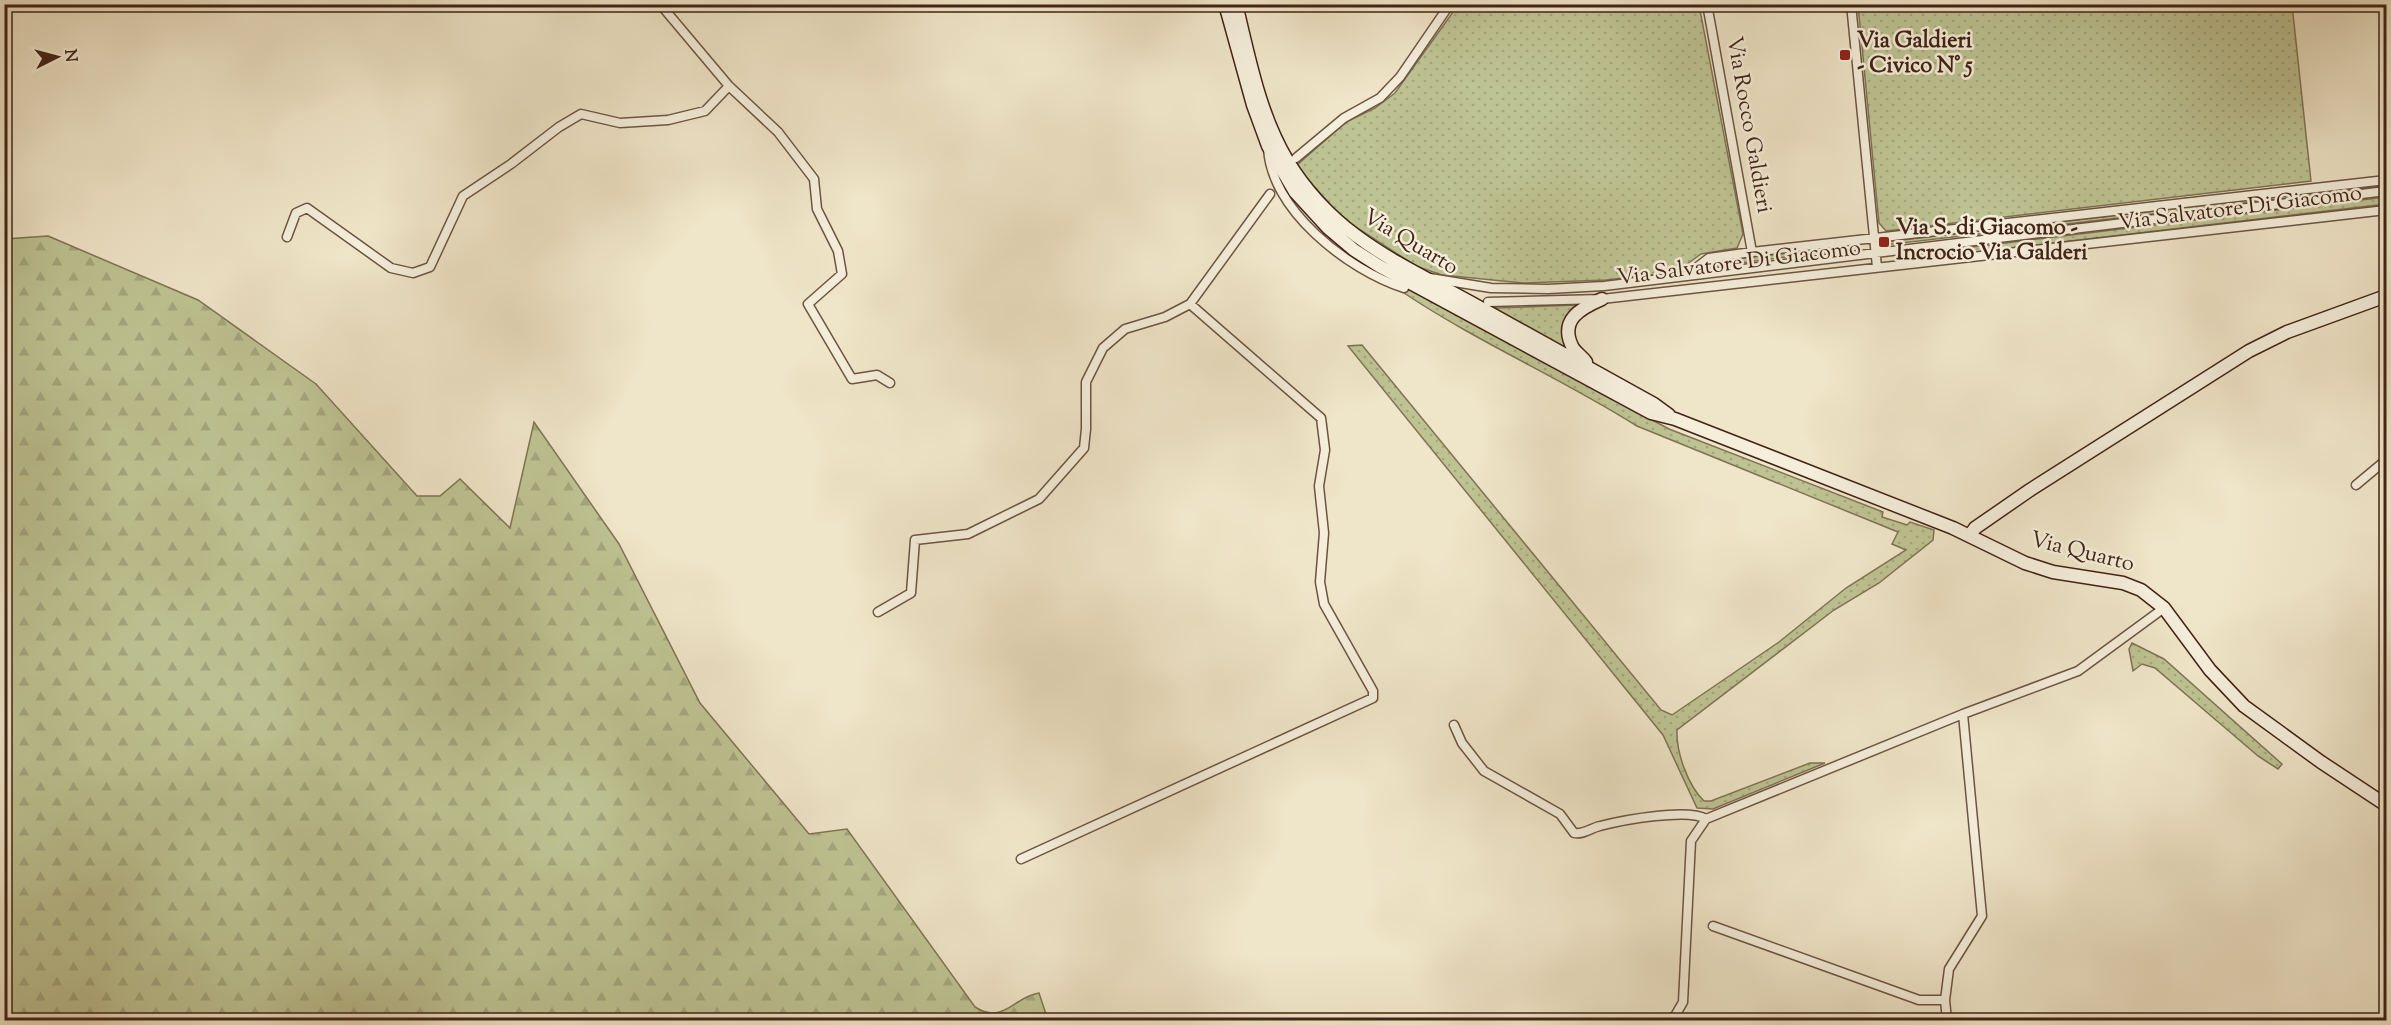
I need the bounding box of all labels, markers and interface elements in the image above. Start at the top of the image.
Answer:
place label: Via Galdieri - Civico N° 5 [1857,26,1973,83]
north arrow [27,27,87,87]
street label: Via Rocco Galdieri [1717,34,1779,216]
text: N [57,48,82,63]
marker: Via Galdieri - Civico N° 5 [1838,48,1852,62]
street label: Via Salvatore Di Giacomo [2116,178,2364,240]
street label: Via Quarto [1356,202,1464,284]
place label: Via S. di Giacomo - Incrocio Via Galderi [1896,213,2088,270]
street label: Via Salvatore Di Giacomo [1615,233,1863,295]
marker: Via S. di Giacomo - Incrocio Via Galderi [1877,235,1891,249]
street label: Via Quarto [2027,525,2137,581]

